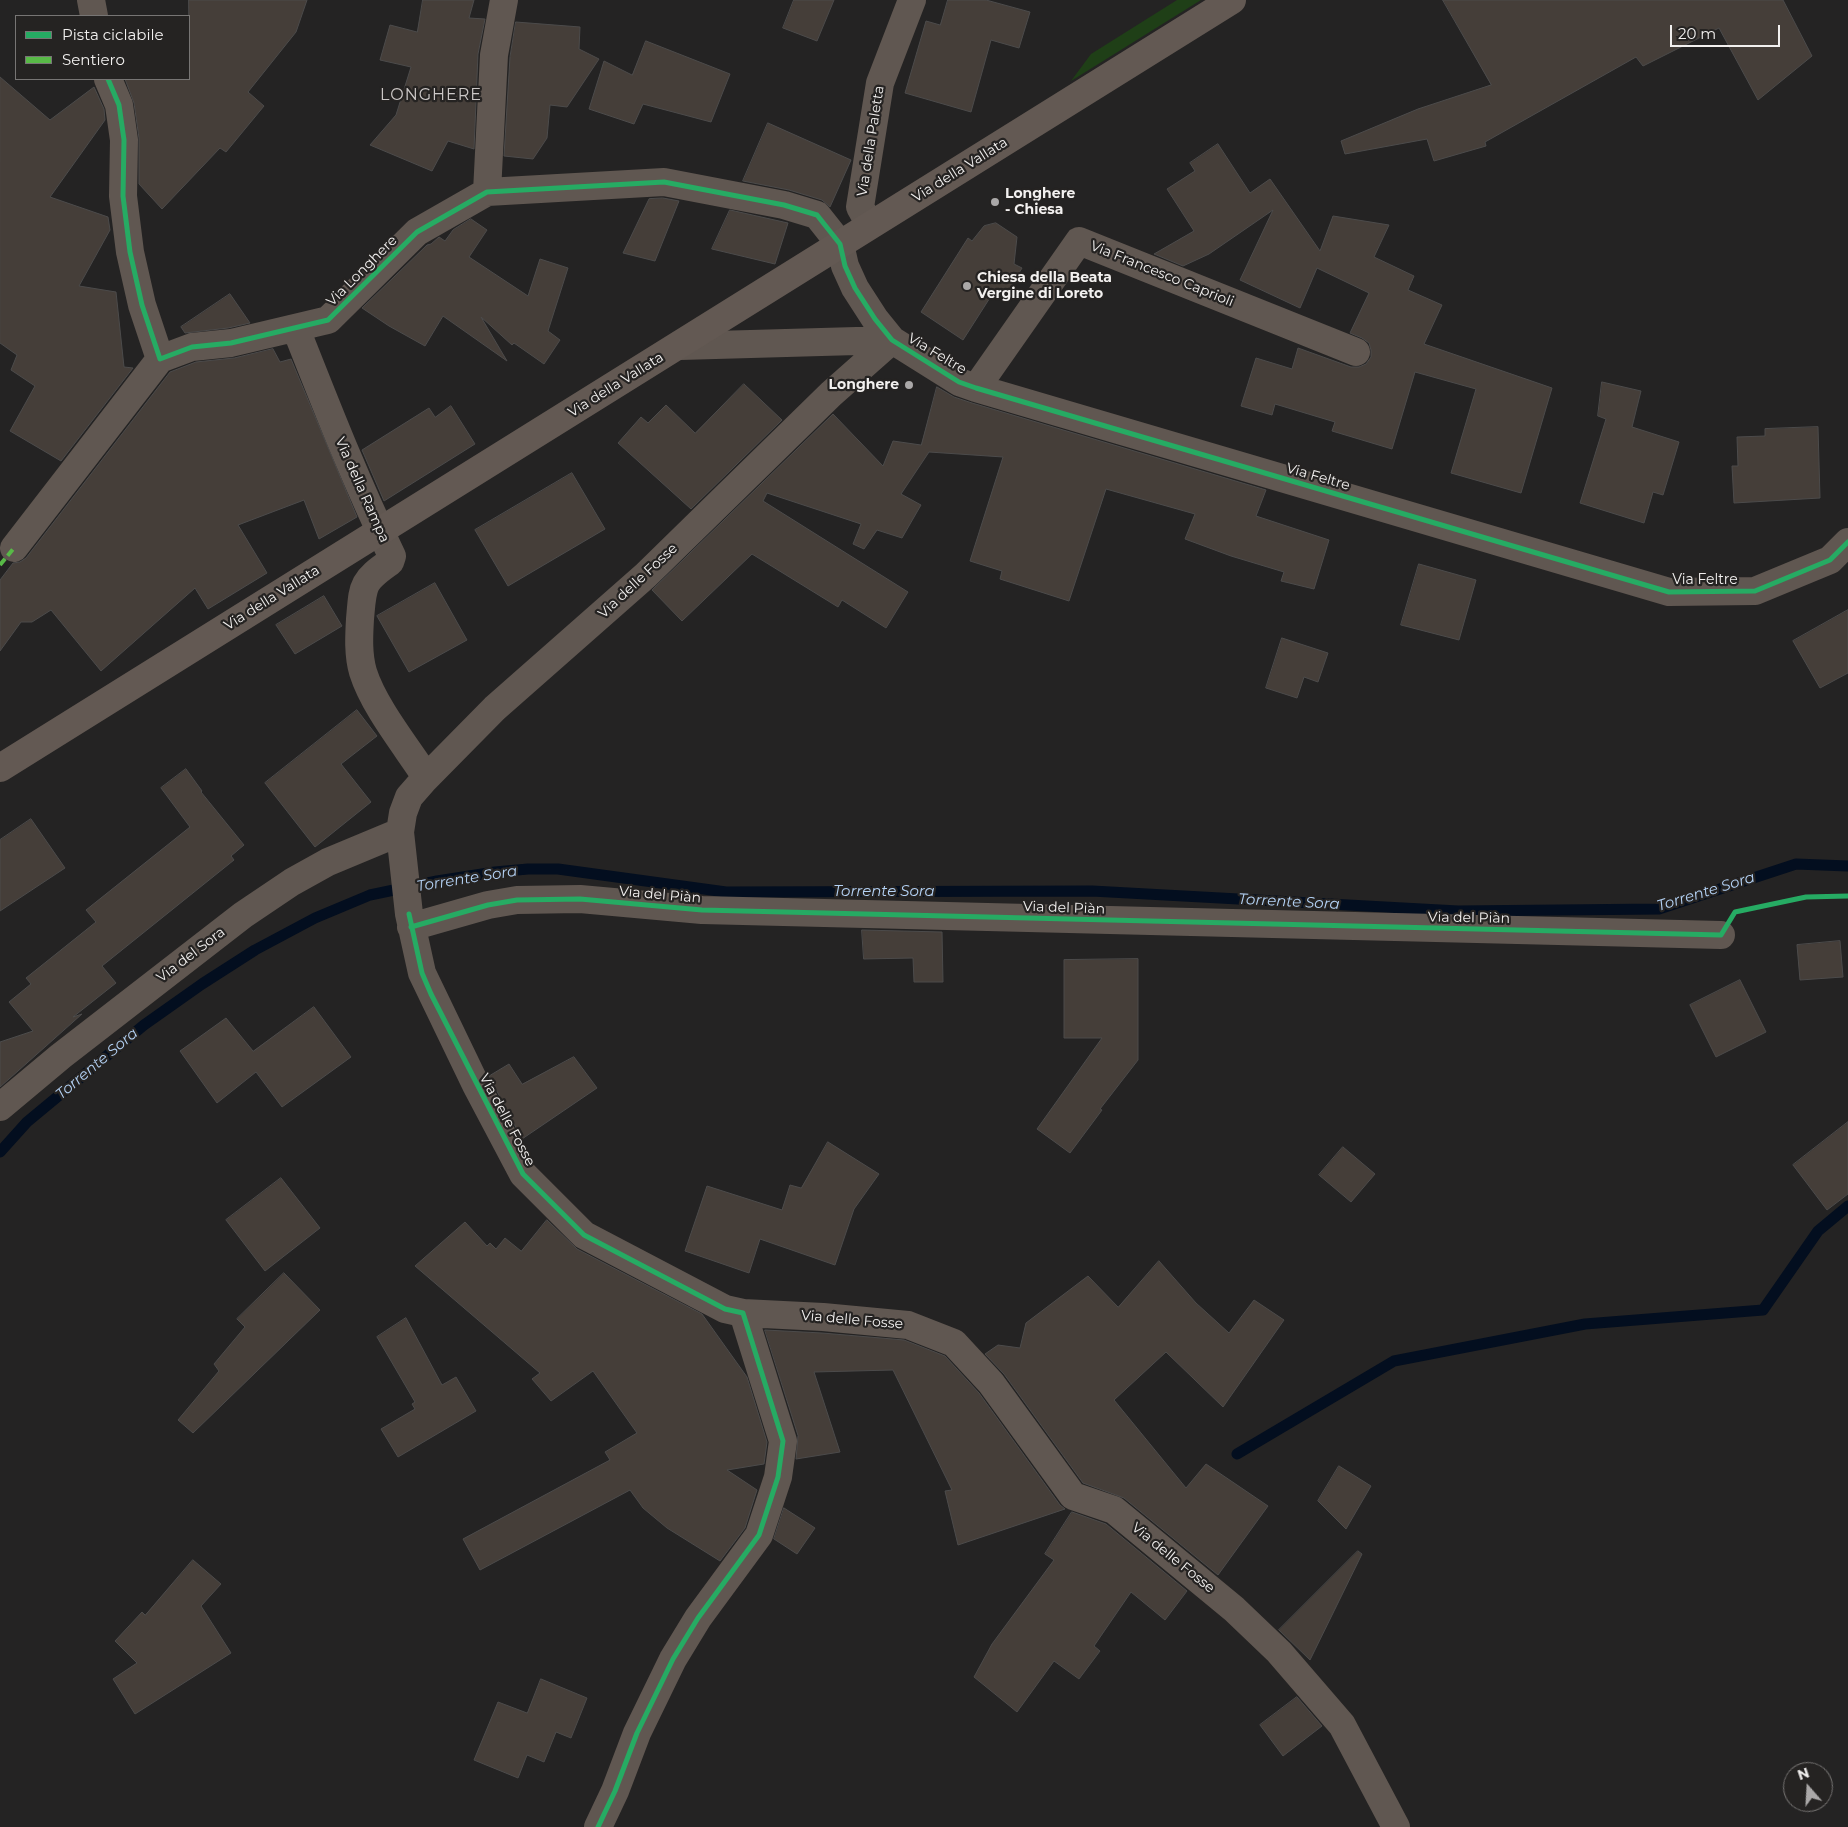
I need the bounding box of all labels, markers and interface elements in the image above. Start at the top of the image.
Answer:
legend [15,15,190,80]
scale bar [1673,15,1783,47]
text: 20 m [1678,24,1716,43]
text: Pista ciclabile [62,25,164,44]
text: Sentiero [62,50,125,69]
street label: Via della Paletta [854,84,888,198]
district label: LONGHERE [379,85,483,105]
street label: Via della Vallata [909,134,1011,206]
place label: Longhere - Chiesa [1005,186,1075,218]
marker: Longhere - Chiesa [989,196,1001,208]
street label: Via Longhere [323,232,401,310]
street label: Via Francesco Caprioli [1088,238,1236,310]
place label: Chiesa della Beata Vergine di Loreto [977,270,1112,302]
marker: Chiesa della Beata Vergine di Loreto [961,280,973,292]
street label: Via Feltre [905,330,969,378]
street label: Via della Vallata [565,349,667,421]
place label: Longhere [829,377,899,393]
marker: Longhere [903,379,915,391]
street label: Via della Rampa [331,435,393,545]
street label: Via Feltre [1284,460,1352,494]
street label: Via delle Fosse [595,540,681,622]
street label: Via della Vallata [221,562,323,634]
street label: Via Feltre [1672,572,1738,588]
water label: Torrente Sora [415,862,519,896]
water label: Torrente Sora [1655,869,1757,915]
street label: Via del Piàn [618,883,702,907]
water label: Torrente Sora [833,883,935,901]
water label: Torrente Sora [1238,890,1340,914]
street label: Via del Piàn [1023,898,1105,918]
street label: Via del Piàn [1428,909,1510,927]
street label: Via del Sora [153,924,229,986]
water label: Torrente Sora [52,1024,142,1104]
street label: Via delle Fosse [476,1071,538,1169]
street label: Via delle Fosse [800,1307,904,1333]
street label: Via delle Fosse [1128,1519,1218,1597]
north arrow [1783,1762,1833,1812]
text: N [1795,1763,1812,1784]

